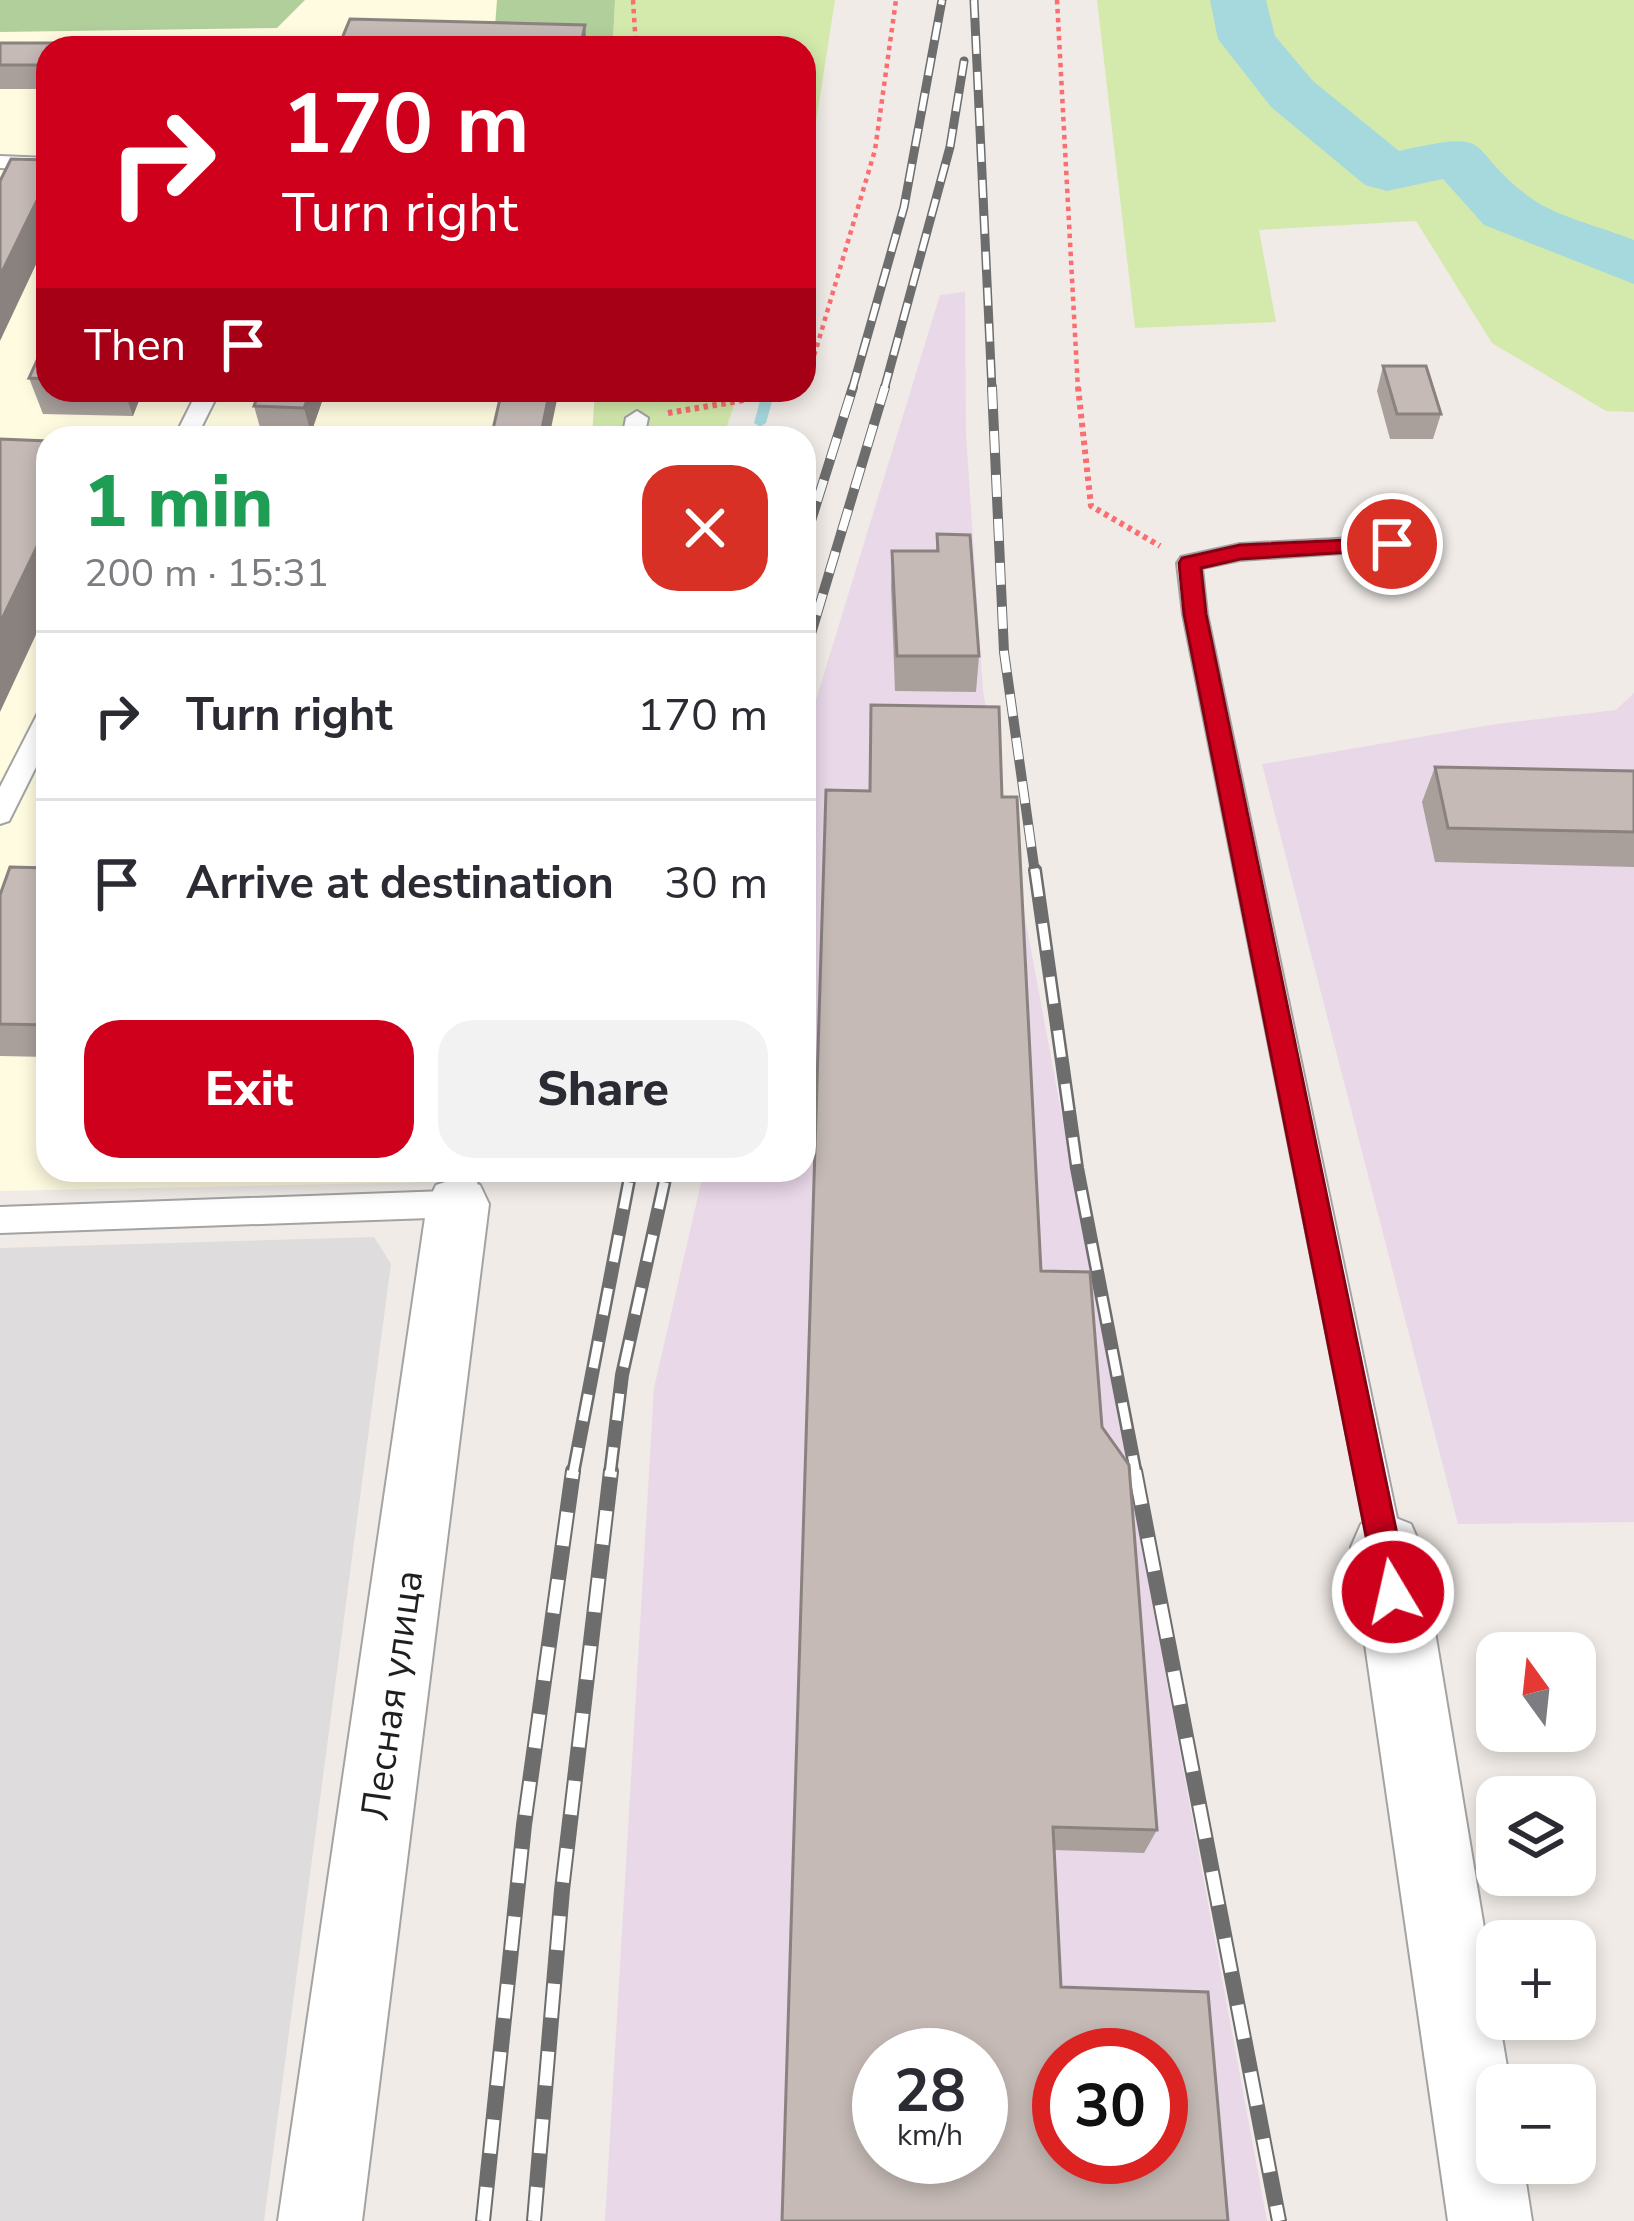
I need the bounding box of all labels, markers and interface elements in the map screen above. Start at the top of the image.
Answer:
text: 170 m [282,67,530,182]
icon: right [84,84,240,240]
text: Turn right [282,176,518,250]
icon: arrive [210,312,276,378]
text: Then [84,315,186,376]
text: 1 min [84,453,273,551]
button: close [642,465,768,591]
pin [1341,493,1443,595]
icon: arrive [1359,511,1425,577]
text: 200 m · 15:31 [84,547,329,600]
icon: right [84,683,150,749]
text: Turn right [186,685,393,746]
text: 170 m [637,685,768,746]
icon: arrive [84,851,150,917]
text: Arrive at destination [186,853,614,914]
text: 30 m [664,853,768,914]
button: Exit [84,1020,414,1158]
button: Share [438,1020,768,1158]
position arrow [1330,1529,1456,1655]
street label: Лесная улица [349,1567,436,1824]
north arrow [1476,1632,1596,1752]
map controls [1476,1632,1596,2184]
button: layers [1476,1776,1596,1896]
button: + [1476,1920,1596,2040]
speed limit sign: 30 [1032,2028,1188,2184]
text: 28 [894,2050,966,2132]
button: − [1476,2064,1596,2184]
text: km/h [897,2115,963,2156]

